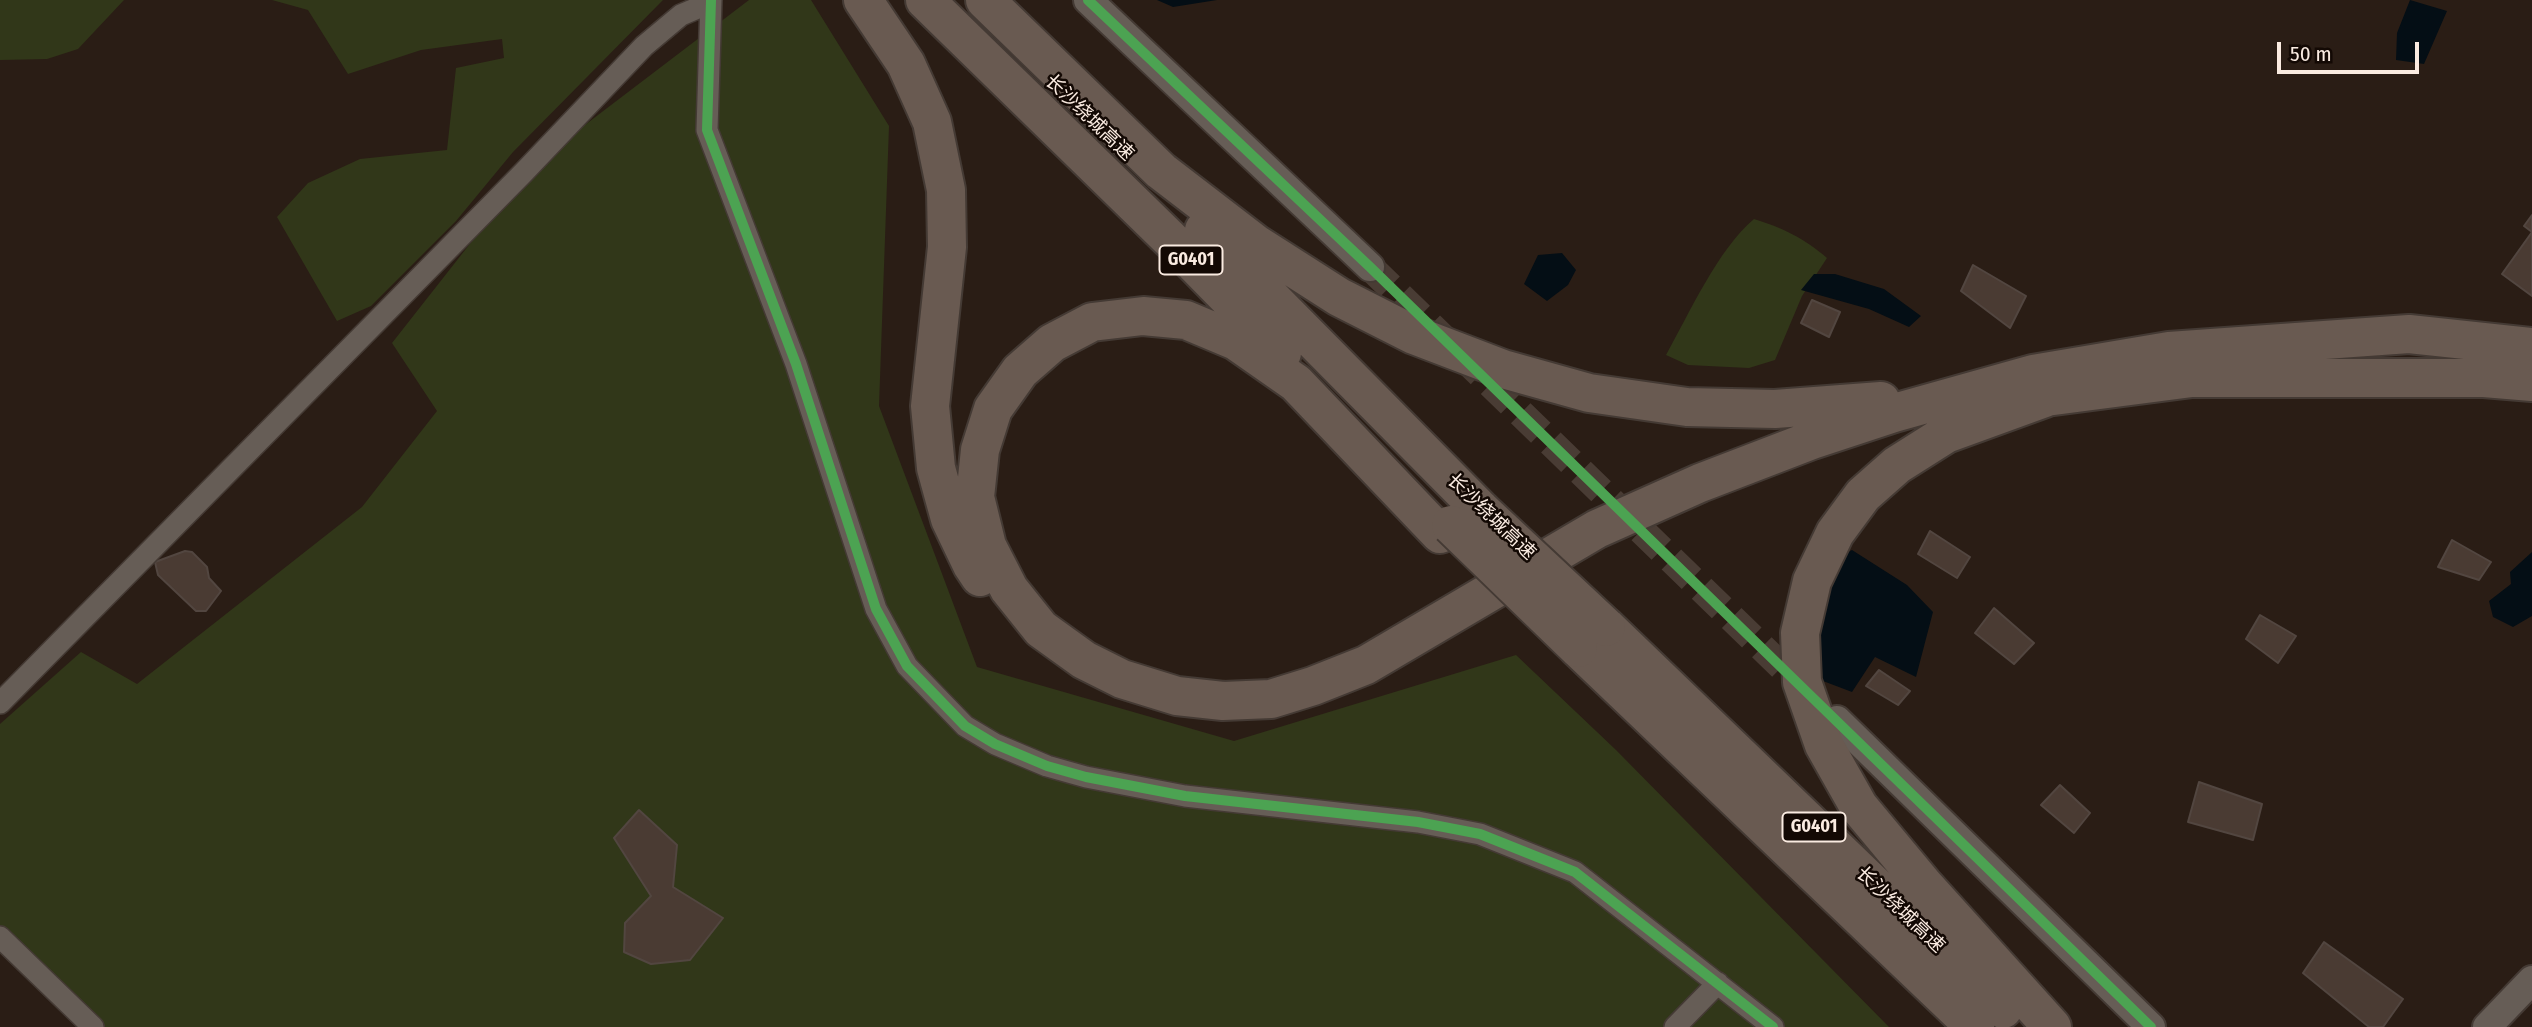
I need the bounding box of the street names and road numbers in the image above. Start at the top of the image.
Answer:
street label: 长沙绕城高速 [1040,70,1138,166]
road number: G0401 [1160,246,1222,274]
street label: 长沙绕城高速 [1442,469,1540,565]
road number: G0401 [1783,812,1846,842]
street label: 长沙绕城高速 [1851,862,1949,958]

